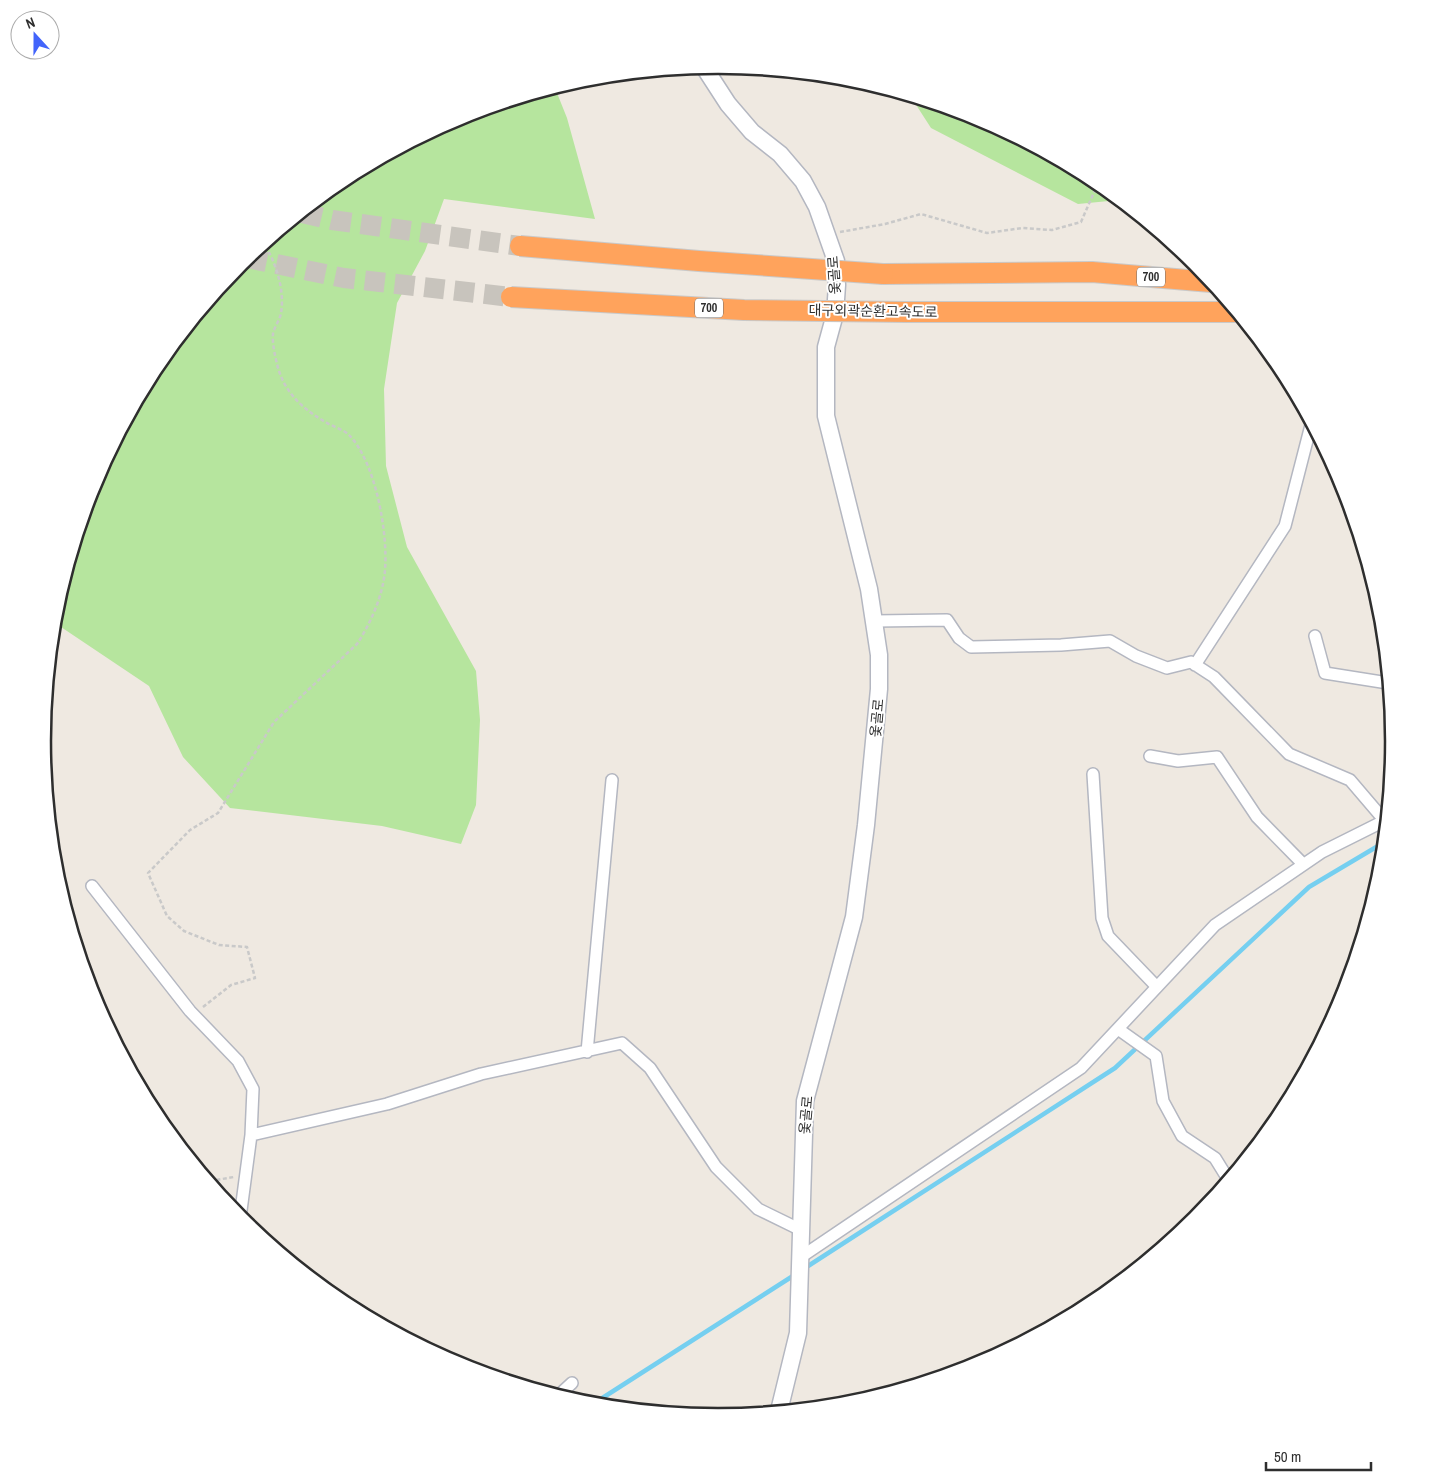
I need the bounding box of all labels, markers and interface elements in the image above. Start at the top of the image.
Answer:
north arrow [10,10,60,60]
text: N [23,13,37,33]
street label: 옻골로 [824,255,844,295]
road number: 700 [1137,268,1165,286]
road number: 700 [695,298,723,318]
street label: 대구외곽순환고속도로 [808,301,938,321]
street label: 옻골로 [866,698,888,738]
street label: 옻골로 [795,1095,817,1135]
scale bar [1266,1440,1371,1472]
text: 50 m [1274,1446,1301,1467]

